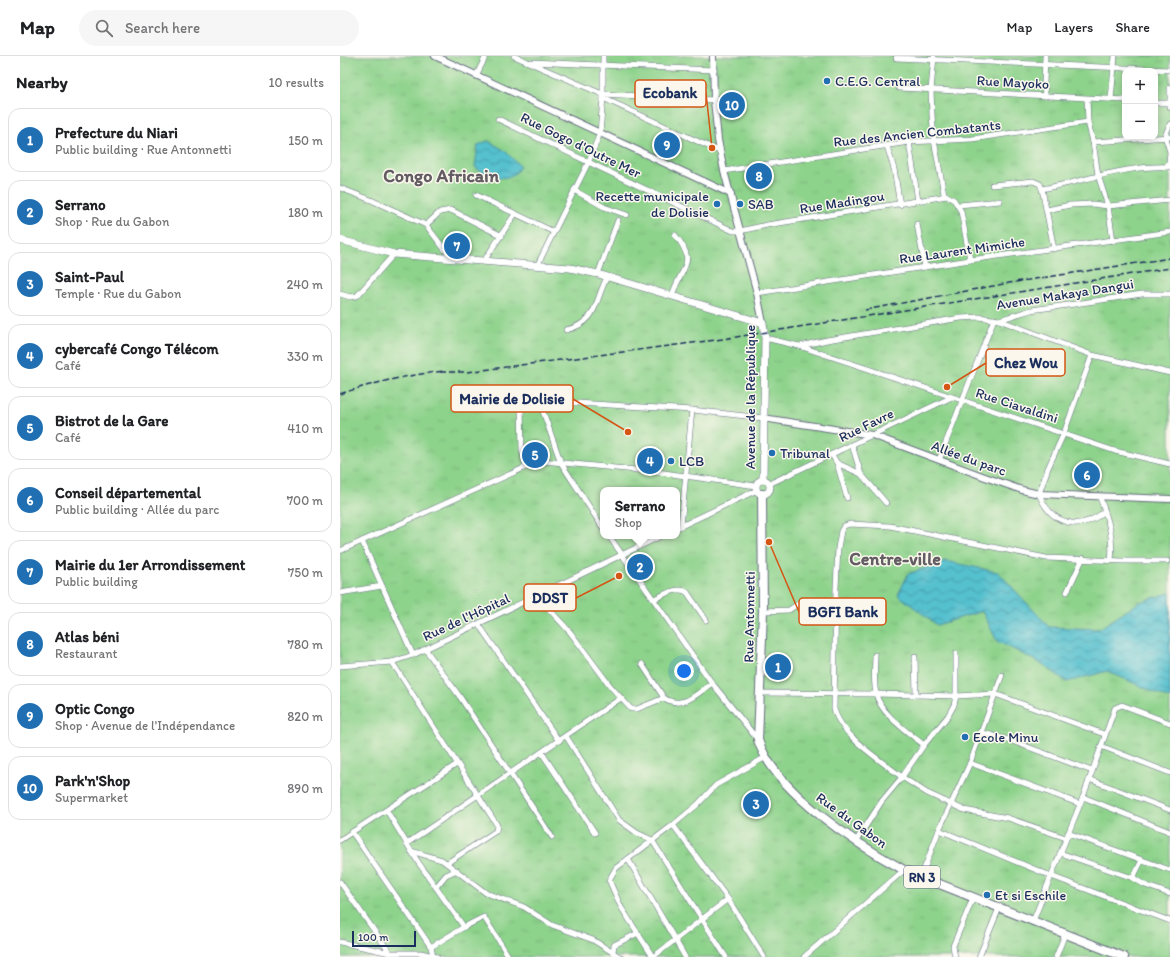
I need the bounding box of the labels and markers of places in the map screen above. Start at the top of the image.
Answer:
place label: C.E.G. Central [835,73,920,90]
marker: C.E.G. Central [822,76,832,86]
callout: Ecobank [635,80,706,107]
pin: 10 [719,90,745,120]
pin: 9 [654,130,680,160]
pin: 8 [746,161,772,191]
place label: Recette municipale de Dolisie [595,188,709,221]
place label: SAB [748,196,774,213]
marker: Recette municipale de Dolisie [712,199,722,209]
marker: SAB [735,199,745,209]
pin: 7 [444,231,470,261]
callout: Chez Wou [986,349,1065,376]
callout: Mairie de Dolisie [451,385,573,412]
pin: 5 [522,440,548,470]
place label: Tribunal [780,445,830,462]
pin: 4 [637,446,663,476]
marker: Tribunal [767,448,777,458]
place label: LCB [679,453,704,470]
marker: LCB [666,456,676,466]
pin: 6 [1074,460,1100,490]
pin: 2 [627,552,653,582]
callout: DDST [524,584,576,611]
callout: BGFI Bank [799,598,886,625]
pin: 1 [765,652,791,682]
place label: Ecole Minu [973,729,1039,746]
marker: Ecole Minu [960,732,970,742]
pin: 3 [743,789,769,819]
place label: Et si Eschile [995,887,1067,904]
marker: Et si Eschile [982,890,992,900]

